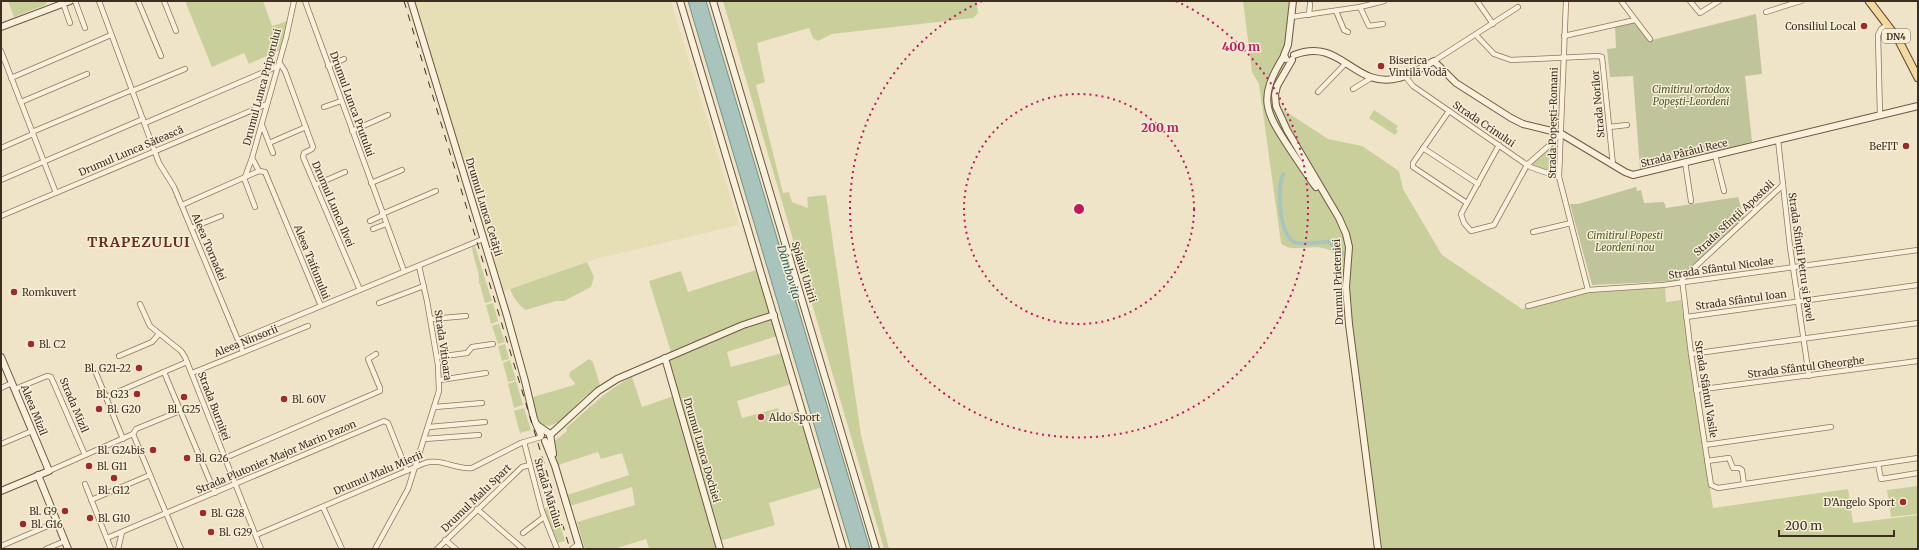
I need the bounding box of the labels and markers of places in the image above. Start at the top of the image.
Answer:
place label: Consiliul Local [1785,20,1856,33]
marker: Consiliul Local [1859,21,1869,31]
place label: Biserica Vintilă Vodă [1388,54,1448,79]
marker: Biserica Vintilă Vodă [1376,61,1386,71]
place label: BeFIT [1869,140,1898,153]
marker: BeFIT [1901,141,1911,151]
centre of rings [1072,202,1086,216]
place label: Romkuvert [22,286,76,299]
marker: Romkuvert [9,287,19,297]
place label: Bl. C2 [39,338,66,351]
marker: Bl. C2 [26,339,36,349]
place label: Bl. G21-22 [84,362,131,375]
marker: Bl. G21-22 [134,363,144,373]
place label: Bl. G23 [96,388,129,401]
marker: Bl. G23 [132,389,142,399]
marker: Bl. G25 [179,392,189,402]
place label: Bl. 60V [292,393,326,406]
marker: Bl. 60V [279,394,289,404]
place label: Bl. G20 [107,403,141,416]
place label: Bl. G25 [167,403,201,416]
marker: Bl. G20 [94,404,104,414]
place label: Aldo Sport [768,411,820,424]
marker: Aldo Sport [756,412,766,422]
place label: Bl. G24bis [98,444,145,457]
marker: Bl. G24bis [148,445,158,455]
place label: Bl. G26 [195,452,228,465]
marker: Bl. G26 [182,453,192,463]
place label: Bl. G11 [97,460,128,473]
marker: Bl. G11 [84,461,94,471]
marker: Bl. G12 [109,473,119,483]
place label: Bl. G12 [98,484,130,497]
place label: D'Angelo Sport [1823,496,1895,509]
marker: D'Angelo Sport [1898,497,1908,507]
place label: Bl. G9 [29,505,57,518]
marker: Bl. G9 [60,506,70,516]
place label: Bl. G28 [211,507,244,520]
marker: Bl. G28 [198,508,208,518]
place label: Bl. G10 [98,512,130,525]
marker: Bl. G10 [85,513,95,523]
place label: Bl. G16 [31,518,63,531]
marker: Bl. G16 [18,519,28,529]
place label: Bl. G29 [219,526,252,539]
marker: Bl. G29 [206,527,216,537]

